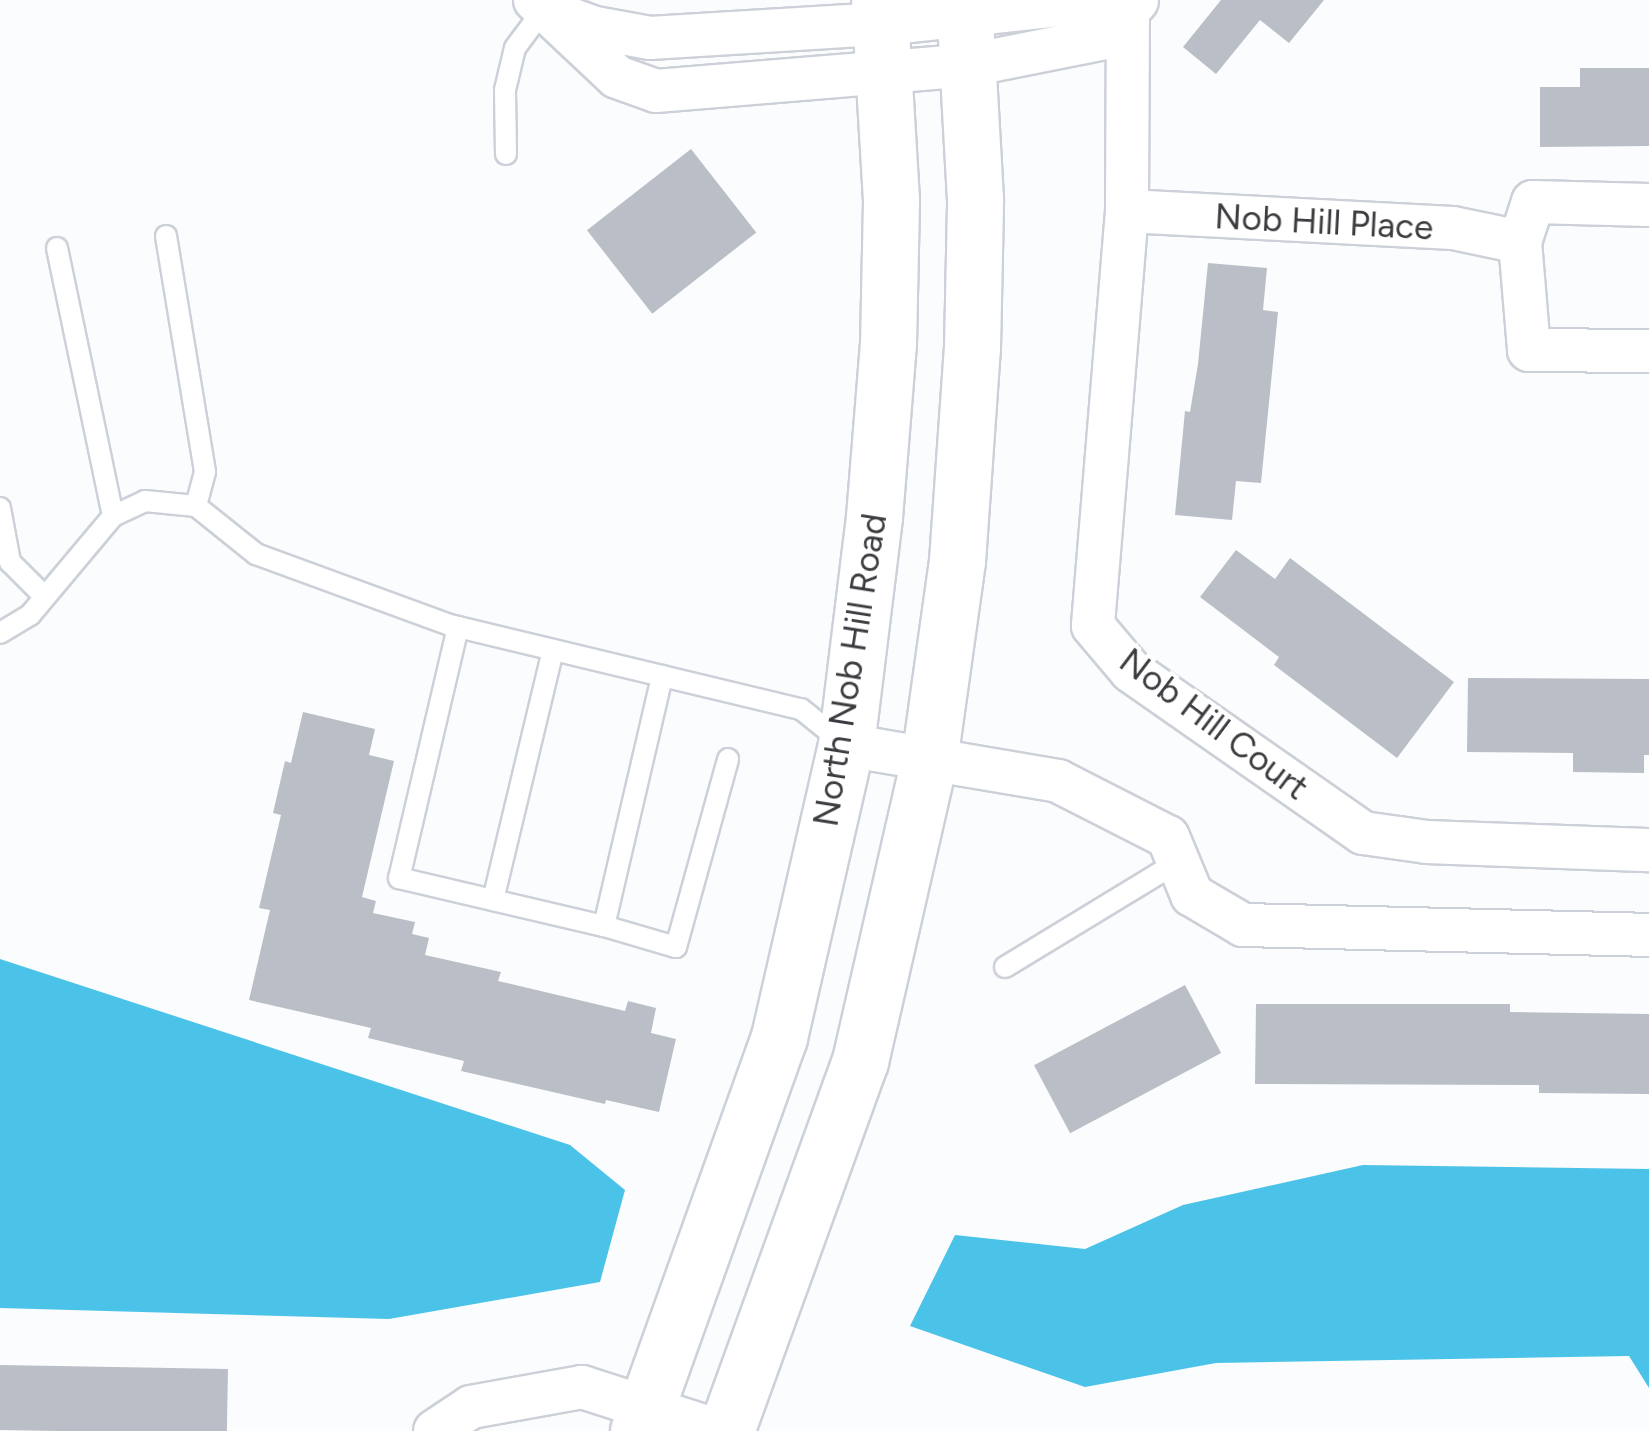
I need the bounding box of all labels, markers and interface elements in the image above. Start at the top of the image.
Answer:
street label: Nob Hill Place [1214,195,1434,249]
street label: North Nob Hill Road [805,511,895,829]
street label: Nob Hill Court [1111,639,1317,809]

